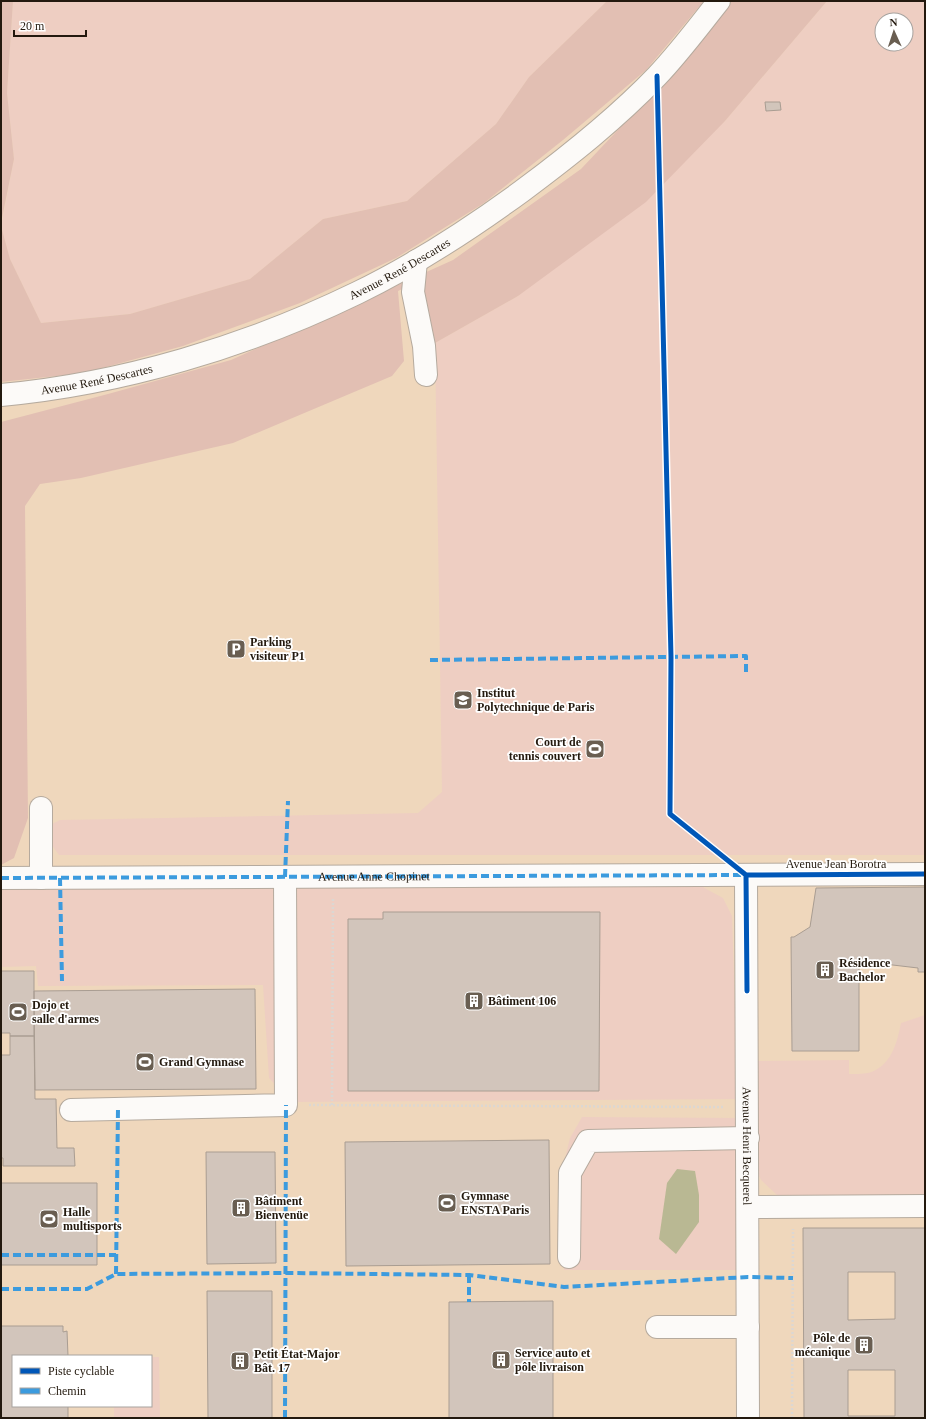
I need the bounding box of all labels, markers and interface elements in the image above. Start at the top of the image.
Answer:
scale bar [14,12,86,38]
north arrow [874,12,914,52]
text: N [889,16,898,28]
text: 20 m [20,19,45,33]
street label: Avenue René Descartes [347,235,453,303]
street label: Avenue René Descartes [40,361,154,397]
place label: Parking visiteur P1 [250,635,305,663]
parking icon: Parking visiteur P1 [225,638,247,660]
place label: Institut Polytechnique de Paris [477,686,595,714]
school or university icon: Institut Polytechnique de Paris [452,689,474,711]
place label: Court de tennis couvert [509,735,582,763]
sports icon: Court de tennis couvert [584,738,606,760]
street label: Avenue Jean Borotra [786,857,887,871]
street label: Avenue Anne Chopinet [318,869,431,884]
place label: Résidence Bachelor [839,956,891,984]
building icon: Résidence Bachelor [814,959,836,981]
building icon: Bâtiment 106 [463,990,485,1012]
place label: Bâtiment 106 [488,994,556,1008]
place label: Dojo et salle d'armes [32,998,99,1026]
sports icon: Dojo et salle d'armes [7,1001,29,1023]
sports icon: Grand Gymnase [134,1051,156,1073]
place label: Grand Gymnase [159,1055,245,1069]
street label: Avenue Henri Becquerel [740,1087,754,1206]
place label: Gymnase ENSTA Paris [461,1189,529,1217]
sports icon: Gymnase ENSTA Paris [436,1192,458,1214]
place label: Bâtiment Bienvenüe [255,1194,309,1222]
building icon: Bâtiment Bienvenüe [230,1197,252,1219]
place label: Halle multisports [63,1205,122,1233]
sports icon: Halle multisports [38,1208,60,1230]
place label: Pôle de mécanique [795,1331,851,1359]
building icon: Pôle de mécanique [853,1334,875,1356]
place label: Service auto et pôle livraison [515,1346,590,1374]
place label: Petit État-Major Bât. 17 [254,1347,340,1375]
building icon: Service auto et pôle livraison [490,1349,512,1371]
building icon: Petit État-Major Bât. 17 [229,1350,251,1372]
legend [12,1355,152,1407]
text: Piste cyclable [48,1364,114,1378]
text: Chemin [48,1384,86,1398]

